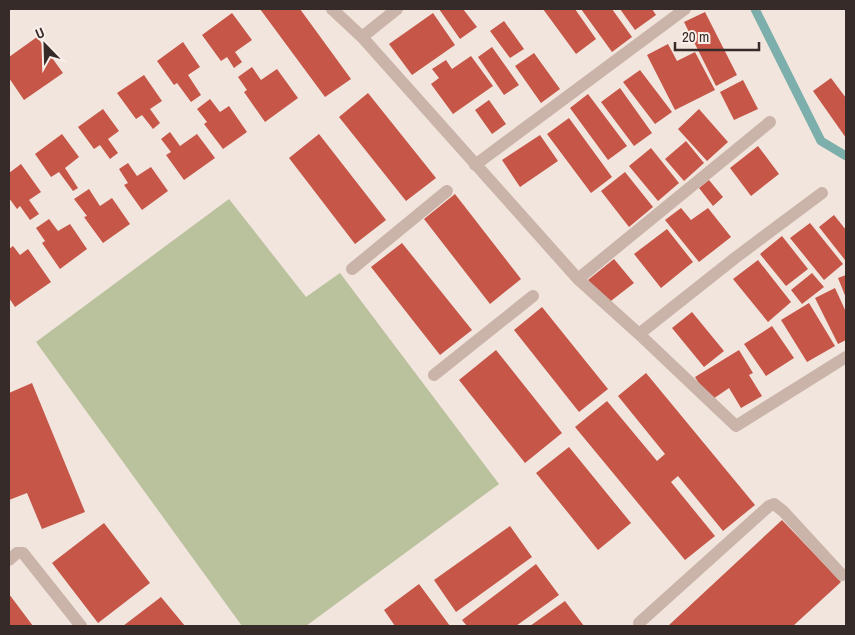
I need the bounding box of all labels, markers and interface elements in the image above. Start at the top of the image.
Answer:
north arrow [20,20,70,70]
scale bar [675,20,759,52]
text: U [33,23,47,43]
text: 20 m [682,26,709,47]

